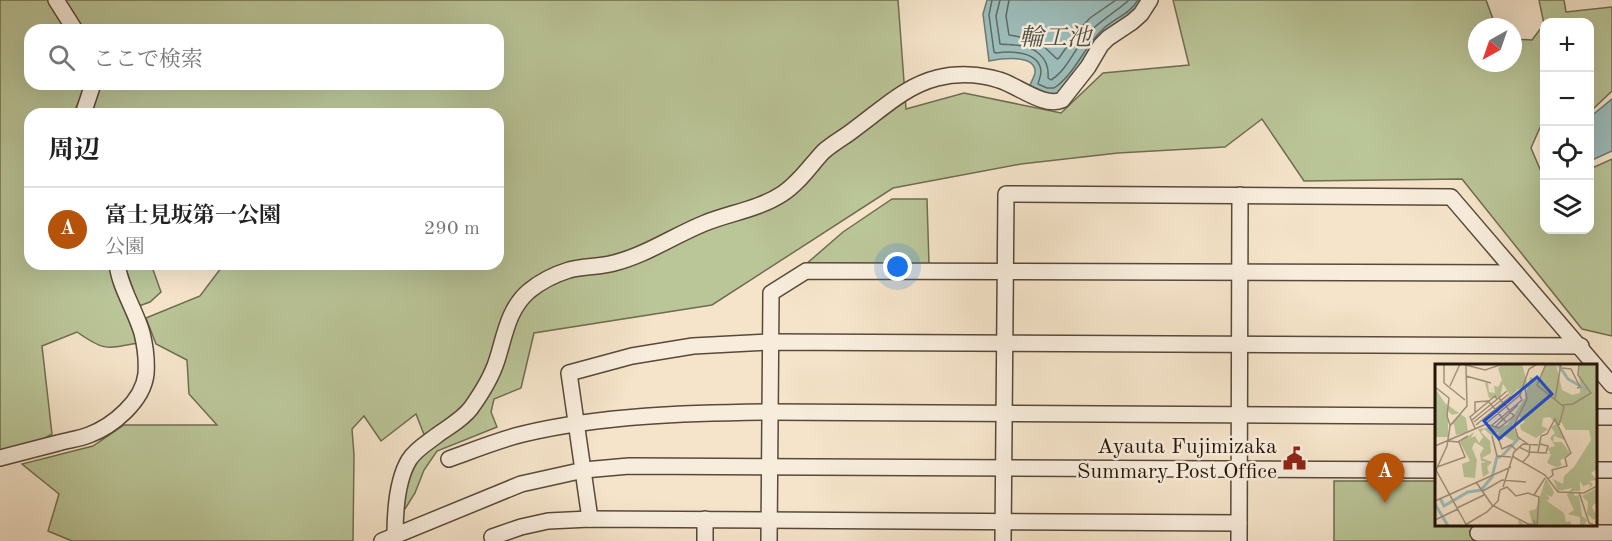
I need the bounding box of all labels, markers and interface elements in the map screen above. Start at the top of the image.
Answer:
north arrow [1468,18,1522,72]
map controls [1540,18,1594,234]
button: + [1540,18,1594,72]
search box [24,24,504,90]
water label: 輪工池 [1019,24,1094,51]
icon: search [45,41,78,74]
text: ここで検索 [93,49,203,71]
button: − [1540,72,1594,126]
button: locate [1540,126,1594,180]
text: 周辺 [48,138,100,164]
button: layers [1540,180,1594,234]
text: 富士見坂第一公園 [105,205,281,227]
text: A [60,219,75,239]
text: 290 m [424,219,480,239]
text: 公園 [105,238,145,258]
your location [883,252,912,281]
inset map [1435,364,1597,526]
place label: Ayauta Fujimizaka Summary Post Office [1077,436,1277,483]
public building icon: Ayauta Fujimizaka Summary Post Office [1282,445,1308,471]
pin: A [1366,454,1404,503]

